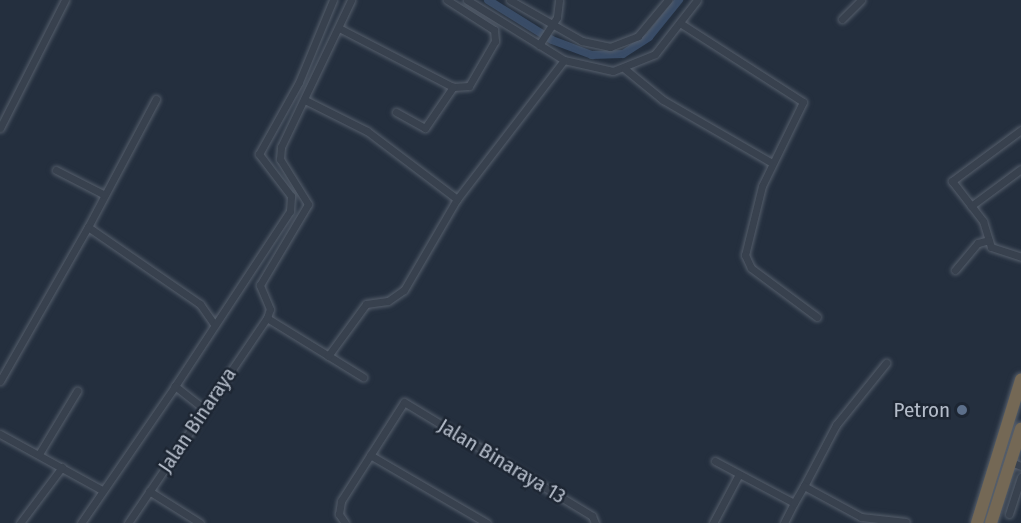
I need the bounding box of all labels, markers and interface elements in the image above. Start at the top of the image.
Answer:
street label: Jalan Binaraya [153,363,241,477]
place label: Petron [894,397,950,423]
marker: Petron [955,403,969,417]
street label: Jalan Binaraya 13 [434,413,570,509]

